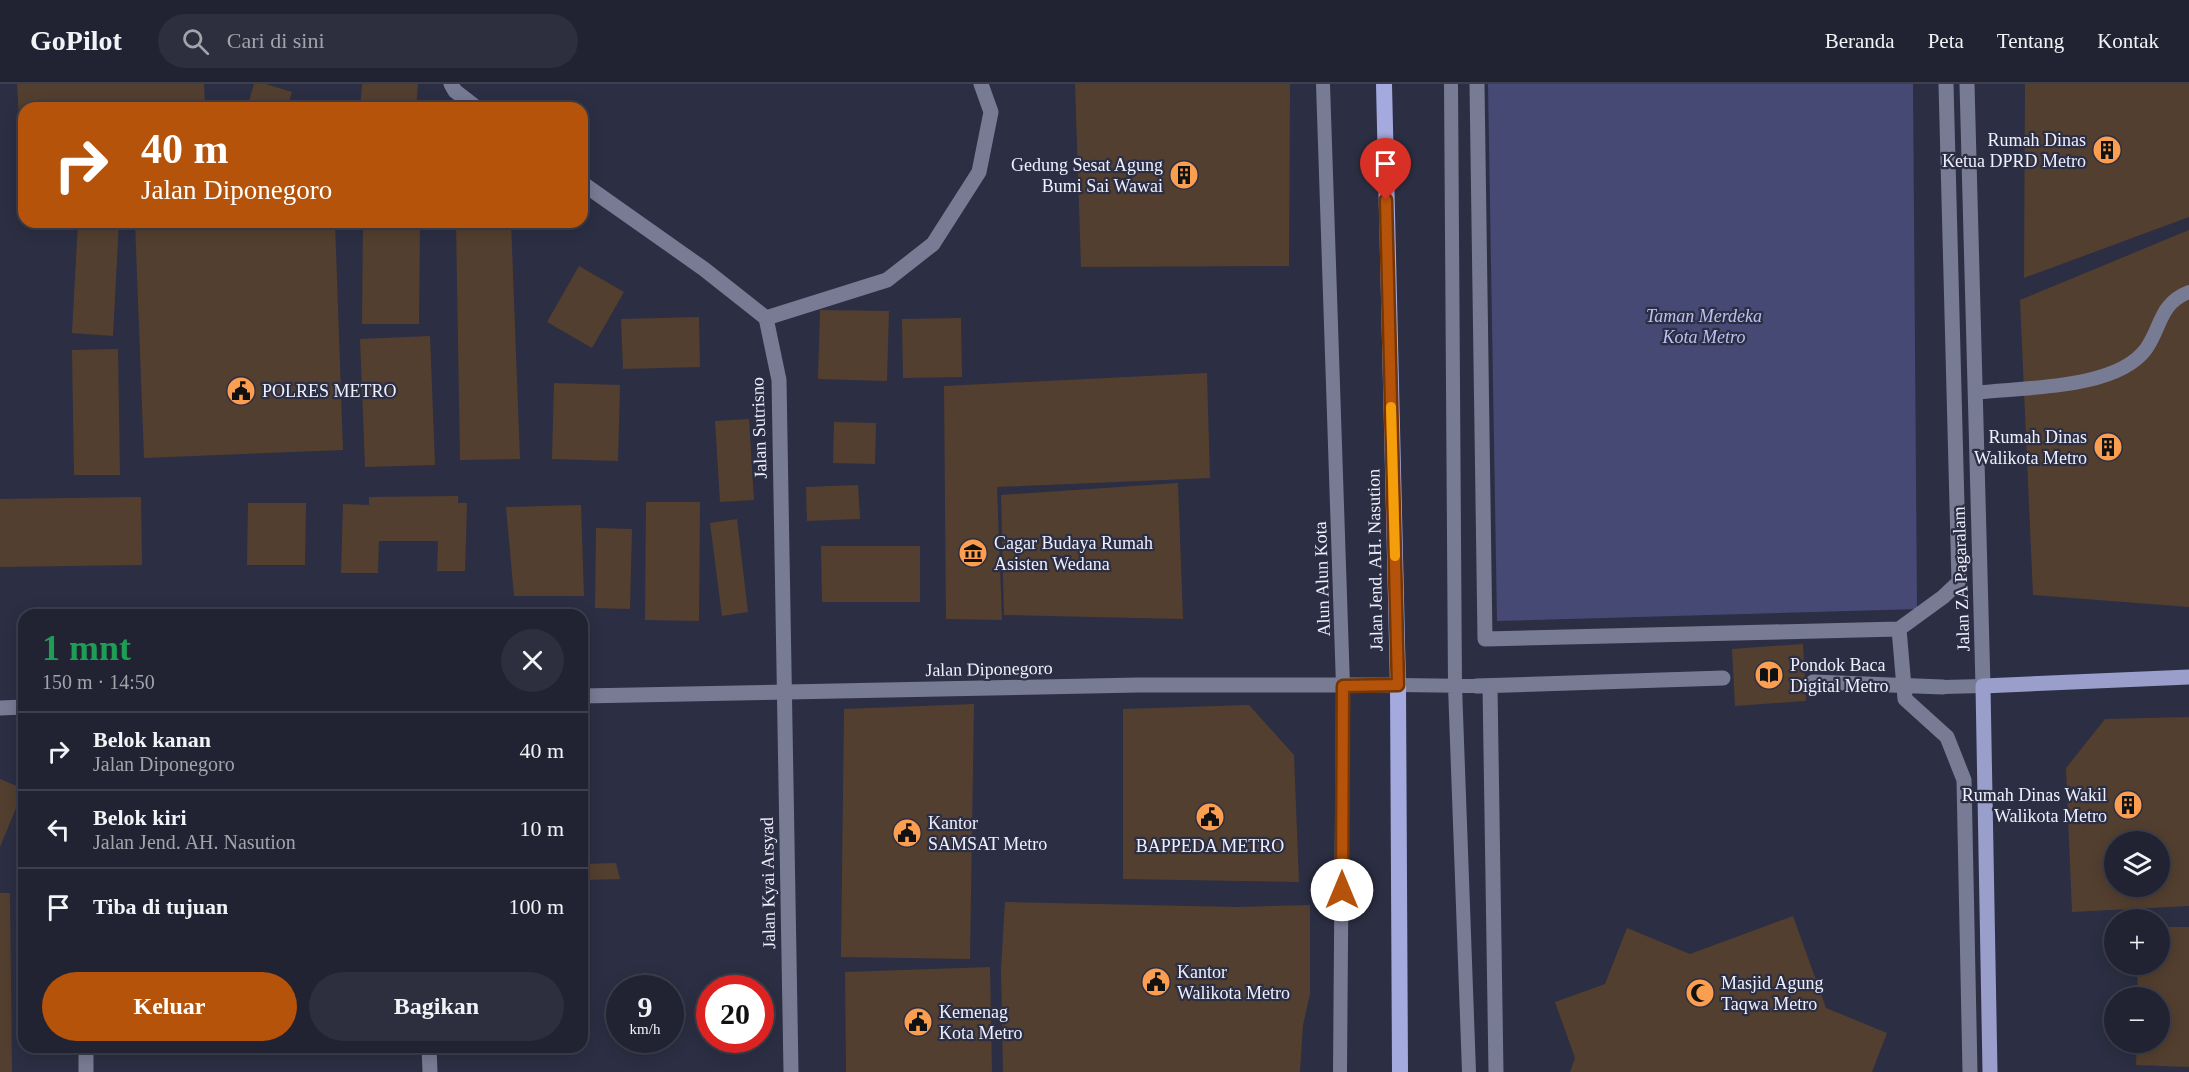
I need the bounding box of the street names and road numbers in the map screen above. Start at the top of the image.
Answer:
street label: Jalan Sutrisno [747,377,771,479]
street label: Jalan Jend. AH. Nasution [1363,469,1387,651]
street label: Jalan ZA Pagaralam [1948,506,1974,652]
street label: Alun Alun Kota [1310,521,1334,637]
street label: Jalan Diponegoro [925,658,1053,680]
street label: Jalan Kyai Arsyad [757,817,779,949]

